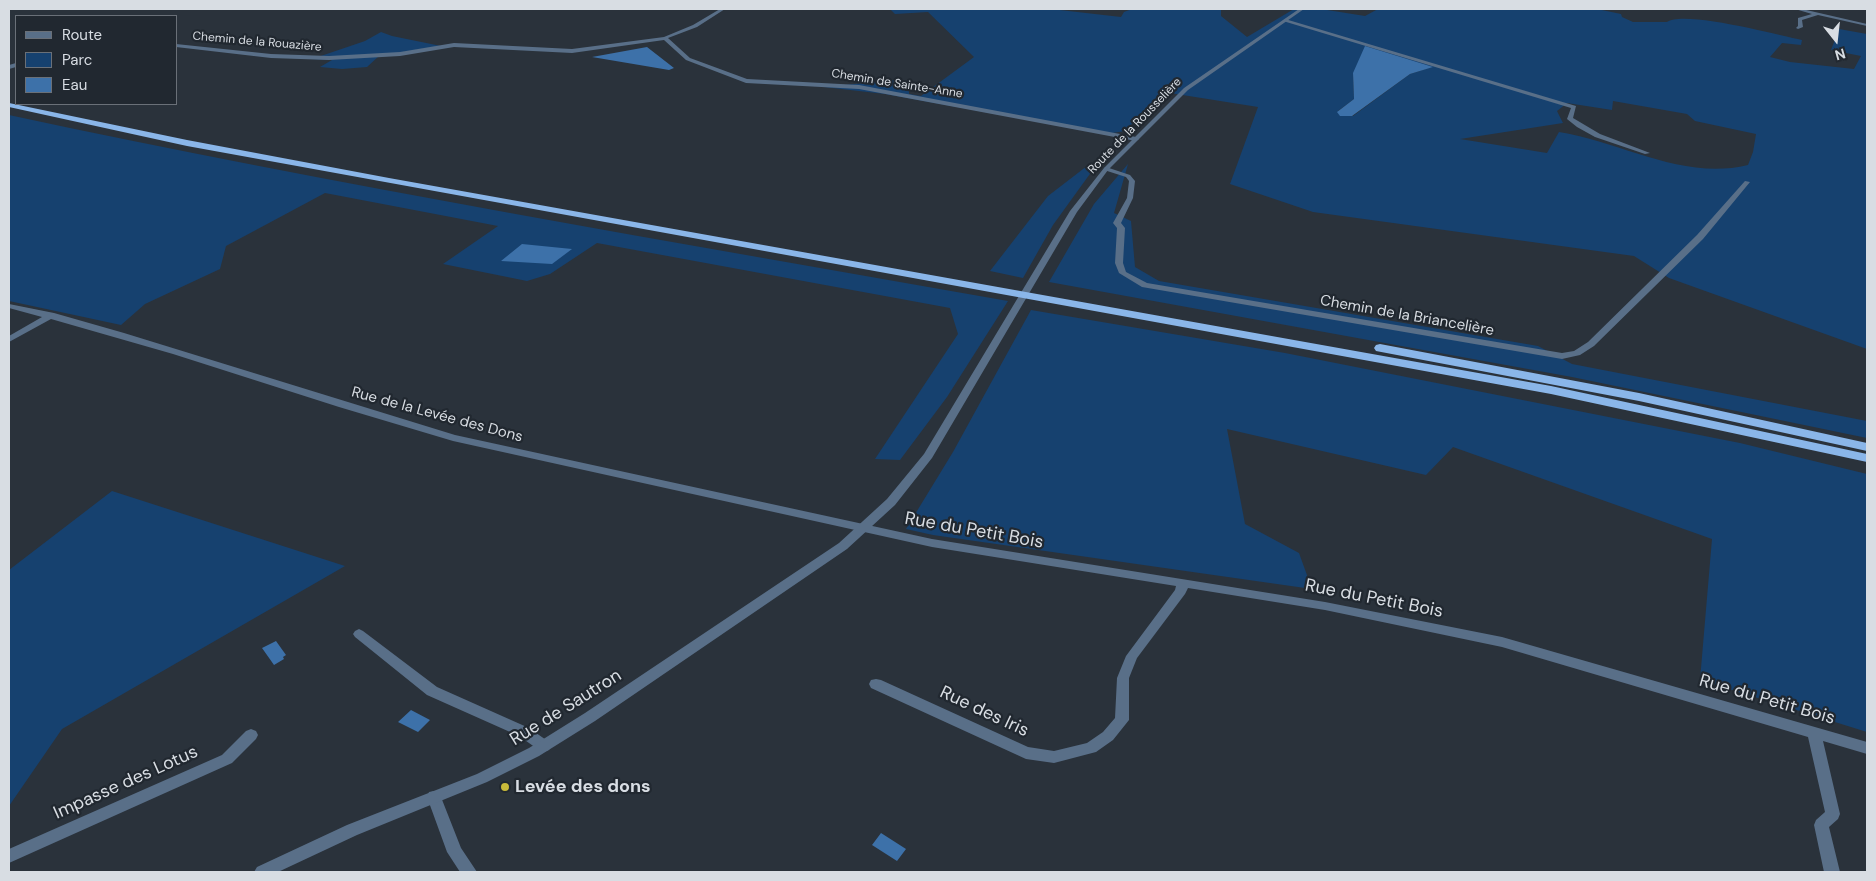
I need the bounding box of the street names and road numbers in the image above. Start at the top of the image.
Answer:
street label: Chemin de la Rouazière [192,29,322,55]
street label: Chemin de Sainte-Anne [830,67,964,101]
street label: Route de la Rousselière [1085,75,1185,177]
street label: Chemin de la Briancelière [1319,292,1495,340]
street label: Rue de la Levée des Dons [349,383,525,447]
street label: Rue du Petit Bois [903,508,1045,554]
street label: Rue du Petit Bois [1303,575,1445,623]
street label: Rue de Sautron [506,665,626,751]
street label: Rue du Petit Bois [1697,670,1837,730]
street label: Rue des Iris [936,682,1032,742]
street label: Impasse des Lotus [51,741,201,825]

